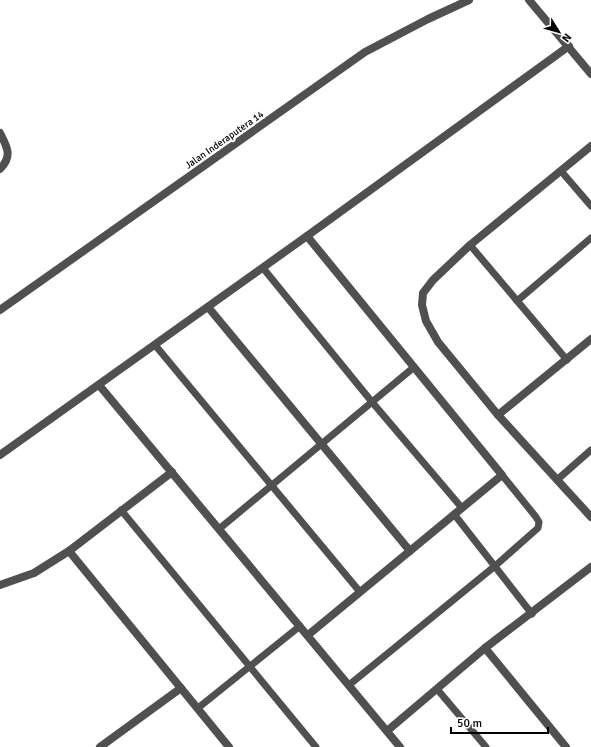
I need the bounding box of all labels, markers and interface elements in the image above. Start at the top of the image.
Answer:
north arrow [539,12,579,52]
text: N [559,31,574,45]
street label: Jalan Inderaputera 14 [183,108,267,171]
scale bar [451,709,548,735]
text: 50 m [457,716,482,731]

